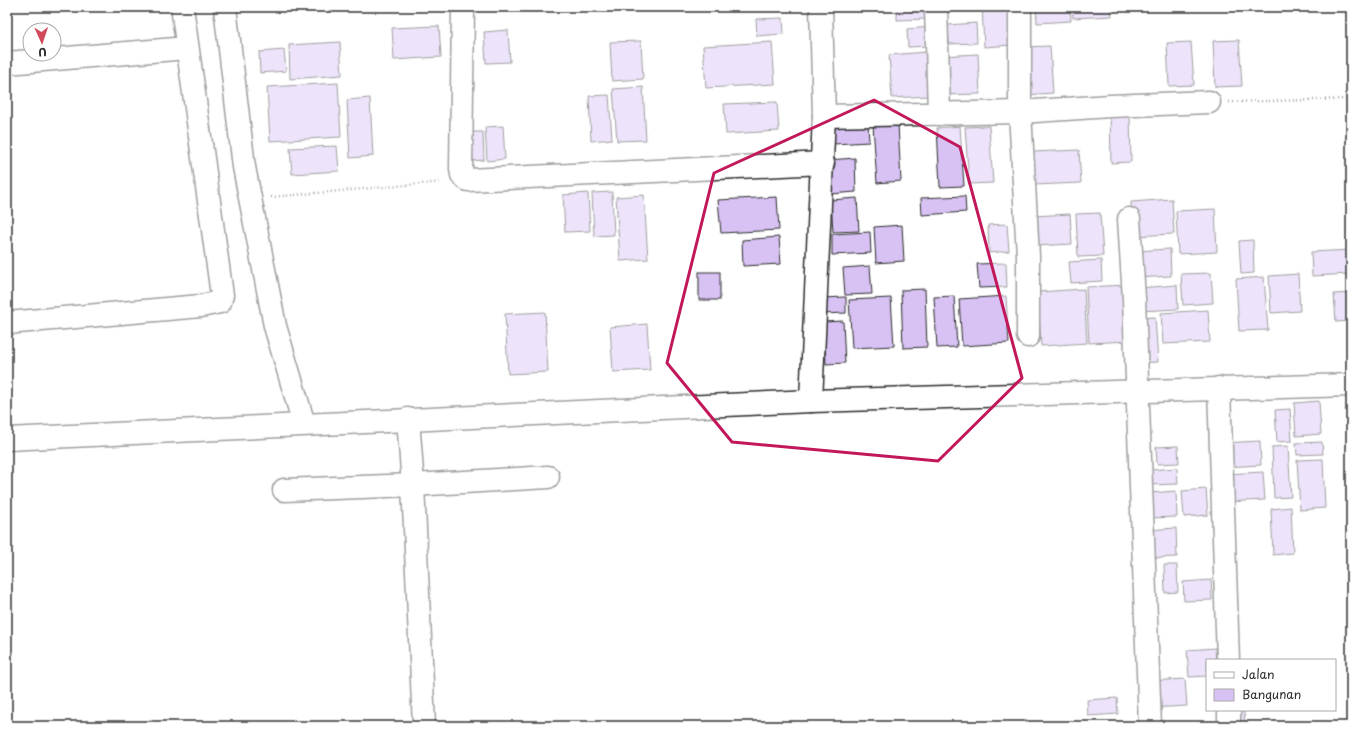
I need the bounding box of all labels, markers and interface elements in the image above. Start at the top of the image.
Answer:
north arrow [22,22,62,62]
text: U [38,44,47,61]
legend [1206,659,1336,711]
text: Jalan [1242,665,1275,683]
text: Bangunan [1242,685,1301,703]

